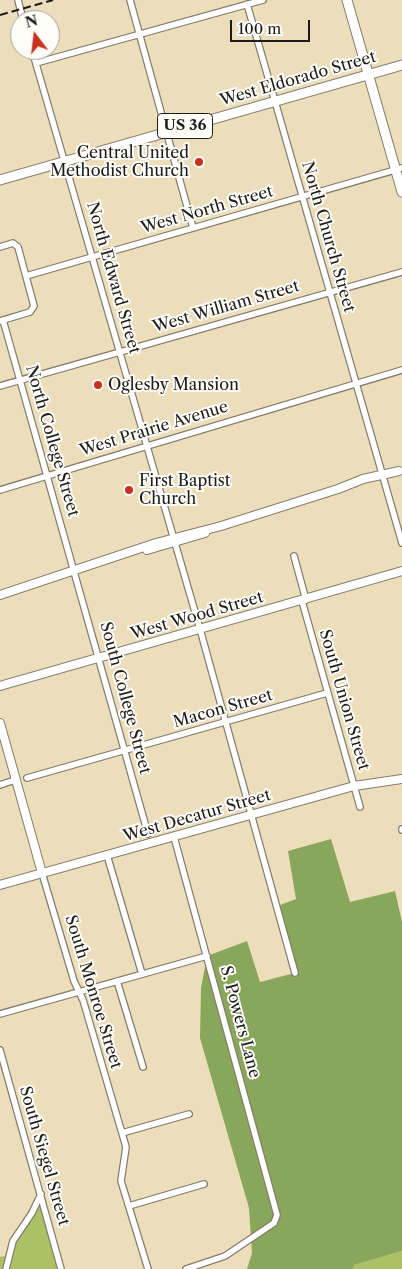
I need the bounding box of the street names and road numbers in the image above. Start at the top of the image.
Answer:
street label: West Eldorado Street [218,48,378,110]
road number: US 36 [158,114,212,138]
street label: North Church Street [297,159,359,315]
street label: West North Street [139,182,275,238]
street label: North Edward Street [82,200,144,356]
street label: West William Street [150,277,302,337]
street label: North College Street [21,363,83,519]
street label: West Prairie Avenue [77,397,231,461]
street label: West Wood Street [128,588,266,644]
street label: South College Street [95,620,155,776]
street label: South Union Street [315,627,373,773]
street label: Macon Street [171,686,275,732]
street label: West Decatur Street [121,786,273,846]
street label: South Monroe Street [60,913,126,1071]
street label: S. Powers Lane [216,964,264,1080]
street label: South Siegel Street [15,1084,73,1228]

